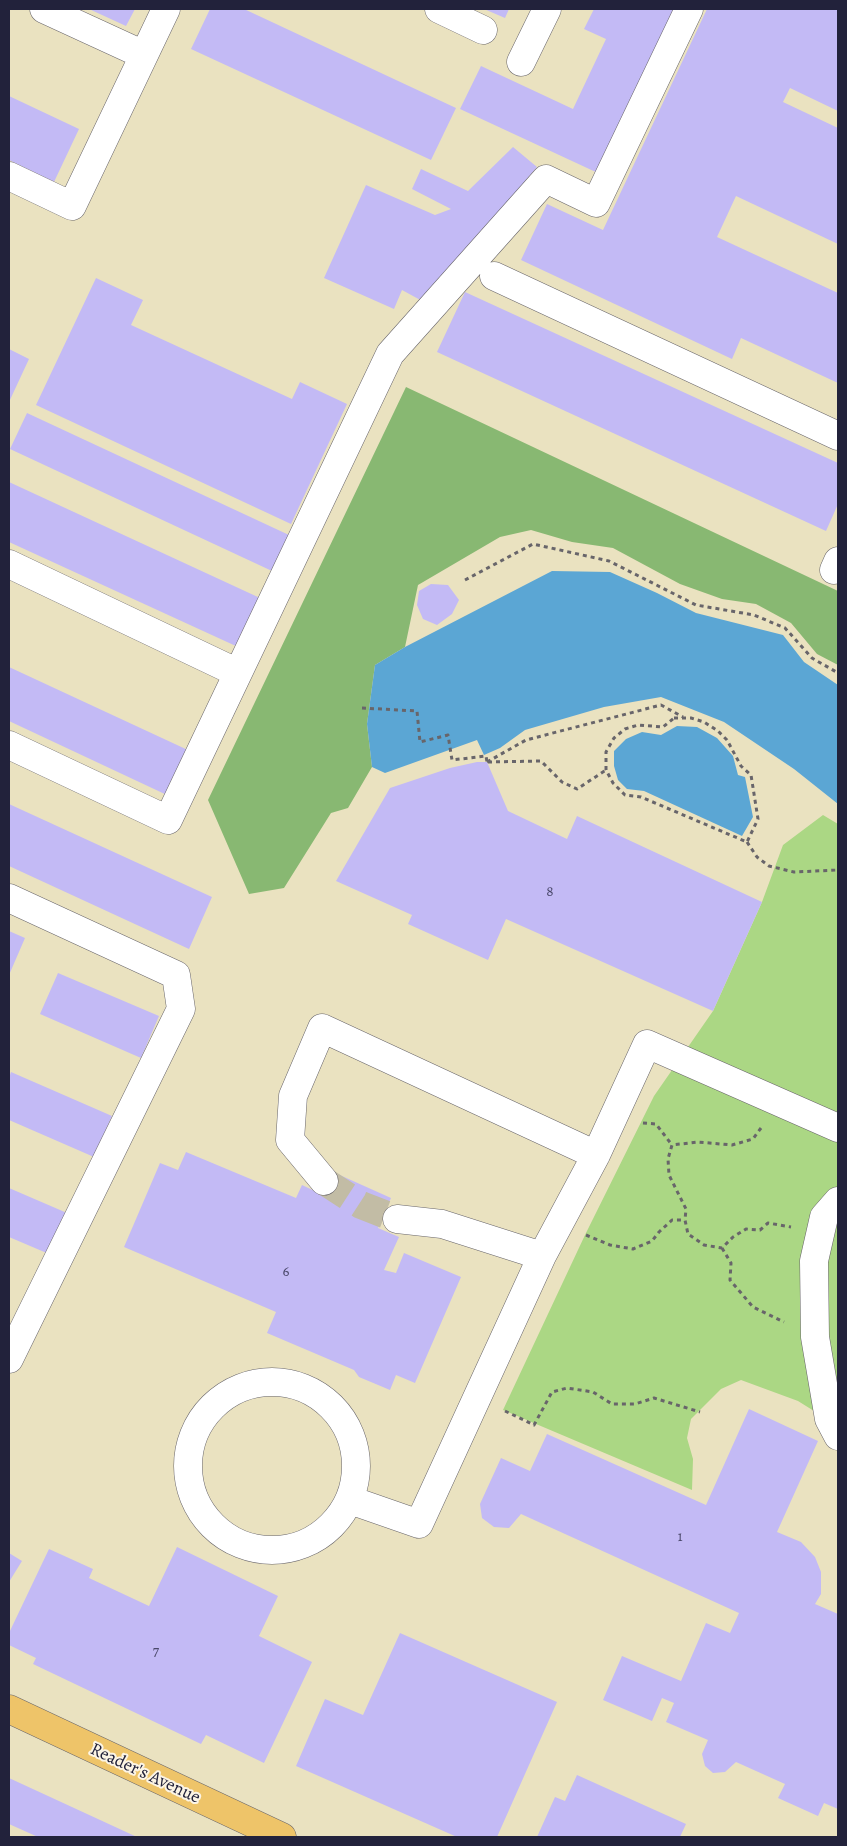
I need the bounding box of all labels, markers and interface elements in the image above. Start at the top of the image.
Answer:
house number: 8 [546,883,554,901]
house number: 6 [283,1263,289,1281]
house number: 1 [677,1528,683,1546]
house number: 7 [153,1643,159,1661]
street label: Reader's Avenue [86,1739,204,1809]

